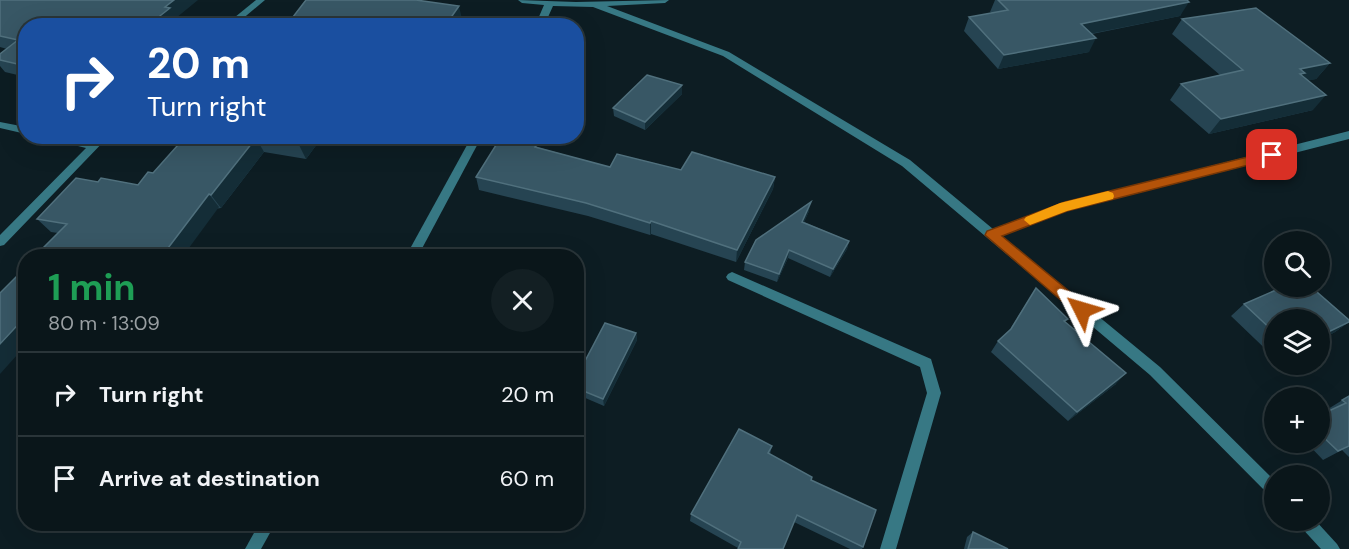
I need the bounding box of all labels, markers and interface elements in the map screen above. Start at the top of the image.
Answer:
text: 20 m [147,36,250,91]
icon: right [48,42,126,120]
text: Turn right [147,89,267,124]
pin [1246,129,1297,180]
icon: arrive [1255,138,1288,171]
map controls [1264,231,1330,531]
button: search [1264,231,1330,297]
text: 1 min [48,264,136,311]
button: close [491,269,554,332]
position arrow [1050,278,1114,342]
button: layers [1264,309,1330,375]
text: 80 m · 13:09 [48,310,160,336]
icon: right [48,378,81,411]
text: Turn right [99,380,204,409]
text: 20 m [501,380,554,409]
button: + [1264,387,1330,453]
icon: arrive [48,462,81,495]
text: Arrive at destination [99,464,320,493]
text: 60 m [500,464,554,493]
button: − [1264,465,1330,531]

